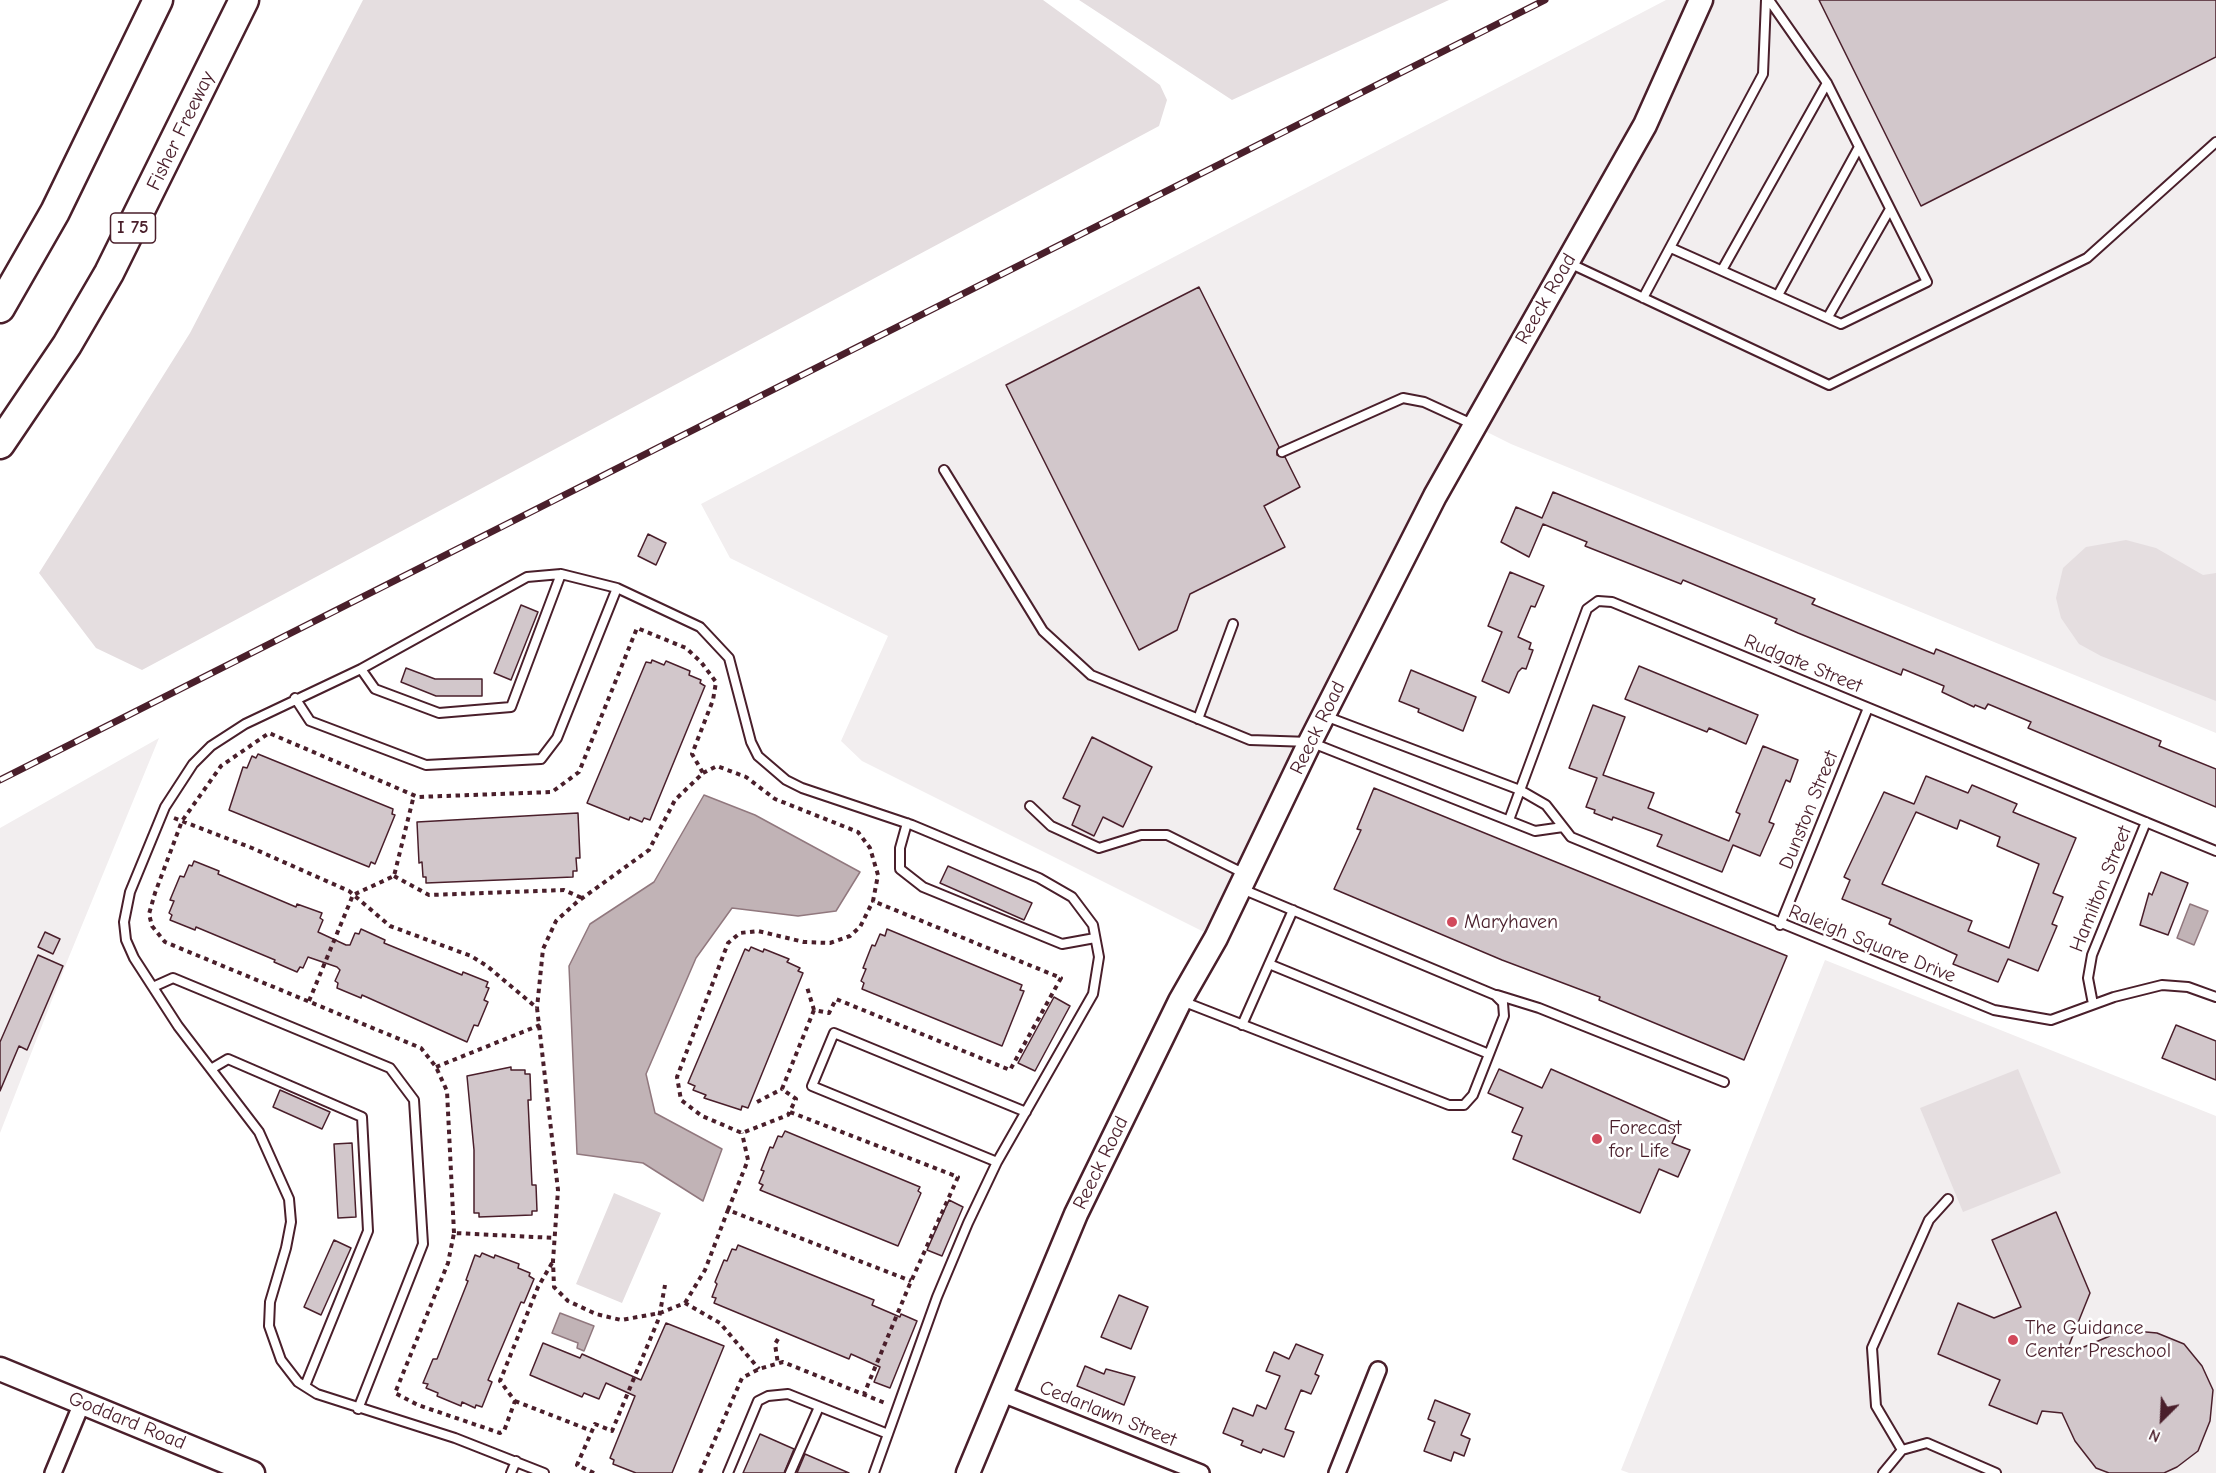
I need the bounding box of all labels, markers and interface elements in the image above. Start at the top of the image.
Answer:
street label: Fisher Freeway [142,67,220,195]
road number: I 75 [110,213,156,243]
street label: Reeck Road [1510,249,1582,349]
street label: Rudgate Street [1740,629,1866,699]
street label: Reeck Road [1285,677,1351,779]
street label: Dunston Street [1774,747,1844,873]
street label: Hamilton Street [2065,822,2137,956]
street label: Raleigh Square Drive [1785,900,1959,988]
place label: Maryhaven [1464,910,1558,934]
marker: Maryhaven [1445,915,1459,929]
street label: Reeck Road [1068,1112,1134,1214]
place label: Forecast for Life [1609,1116,1682,1163]
marker: Forecast for Life [1590,1132,1604,1146]
place label: The Guidance Center Preschool [2025,1316,2171,1363]
marker: The Guidance Center Preschool [2006,1333,2020,1347]
street label: Cedarlawn Street [1036,1376,1180,1452]
street label: Goddard Road [65,1387,189,1455]
north arrow [2132,1389,2192,1449]
text: N [2146,1425,2163,1446]

